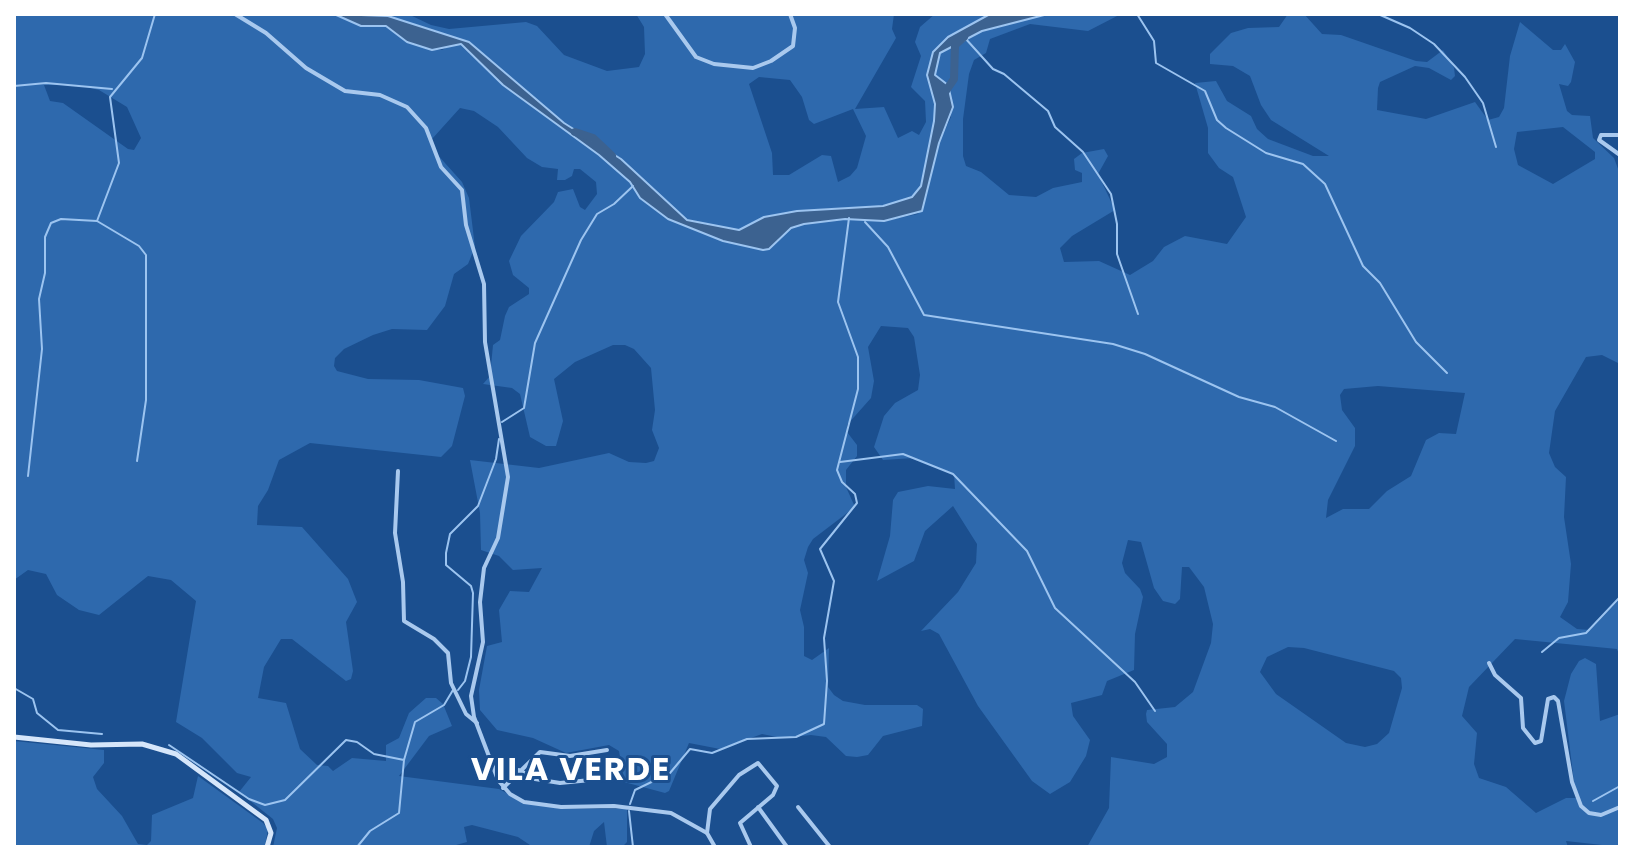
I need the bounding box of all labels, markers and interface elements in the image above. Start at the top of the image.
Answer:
district label: VILA VERDE [471,753,671,791]

